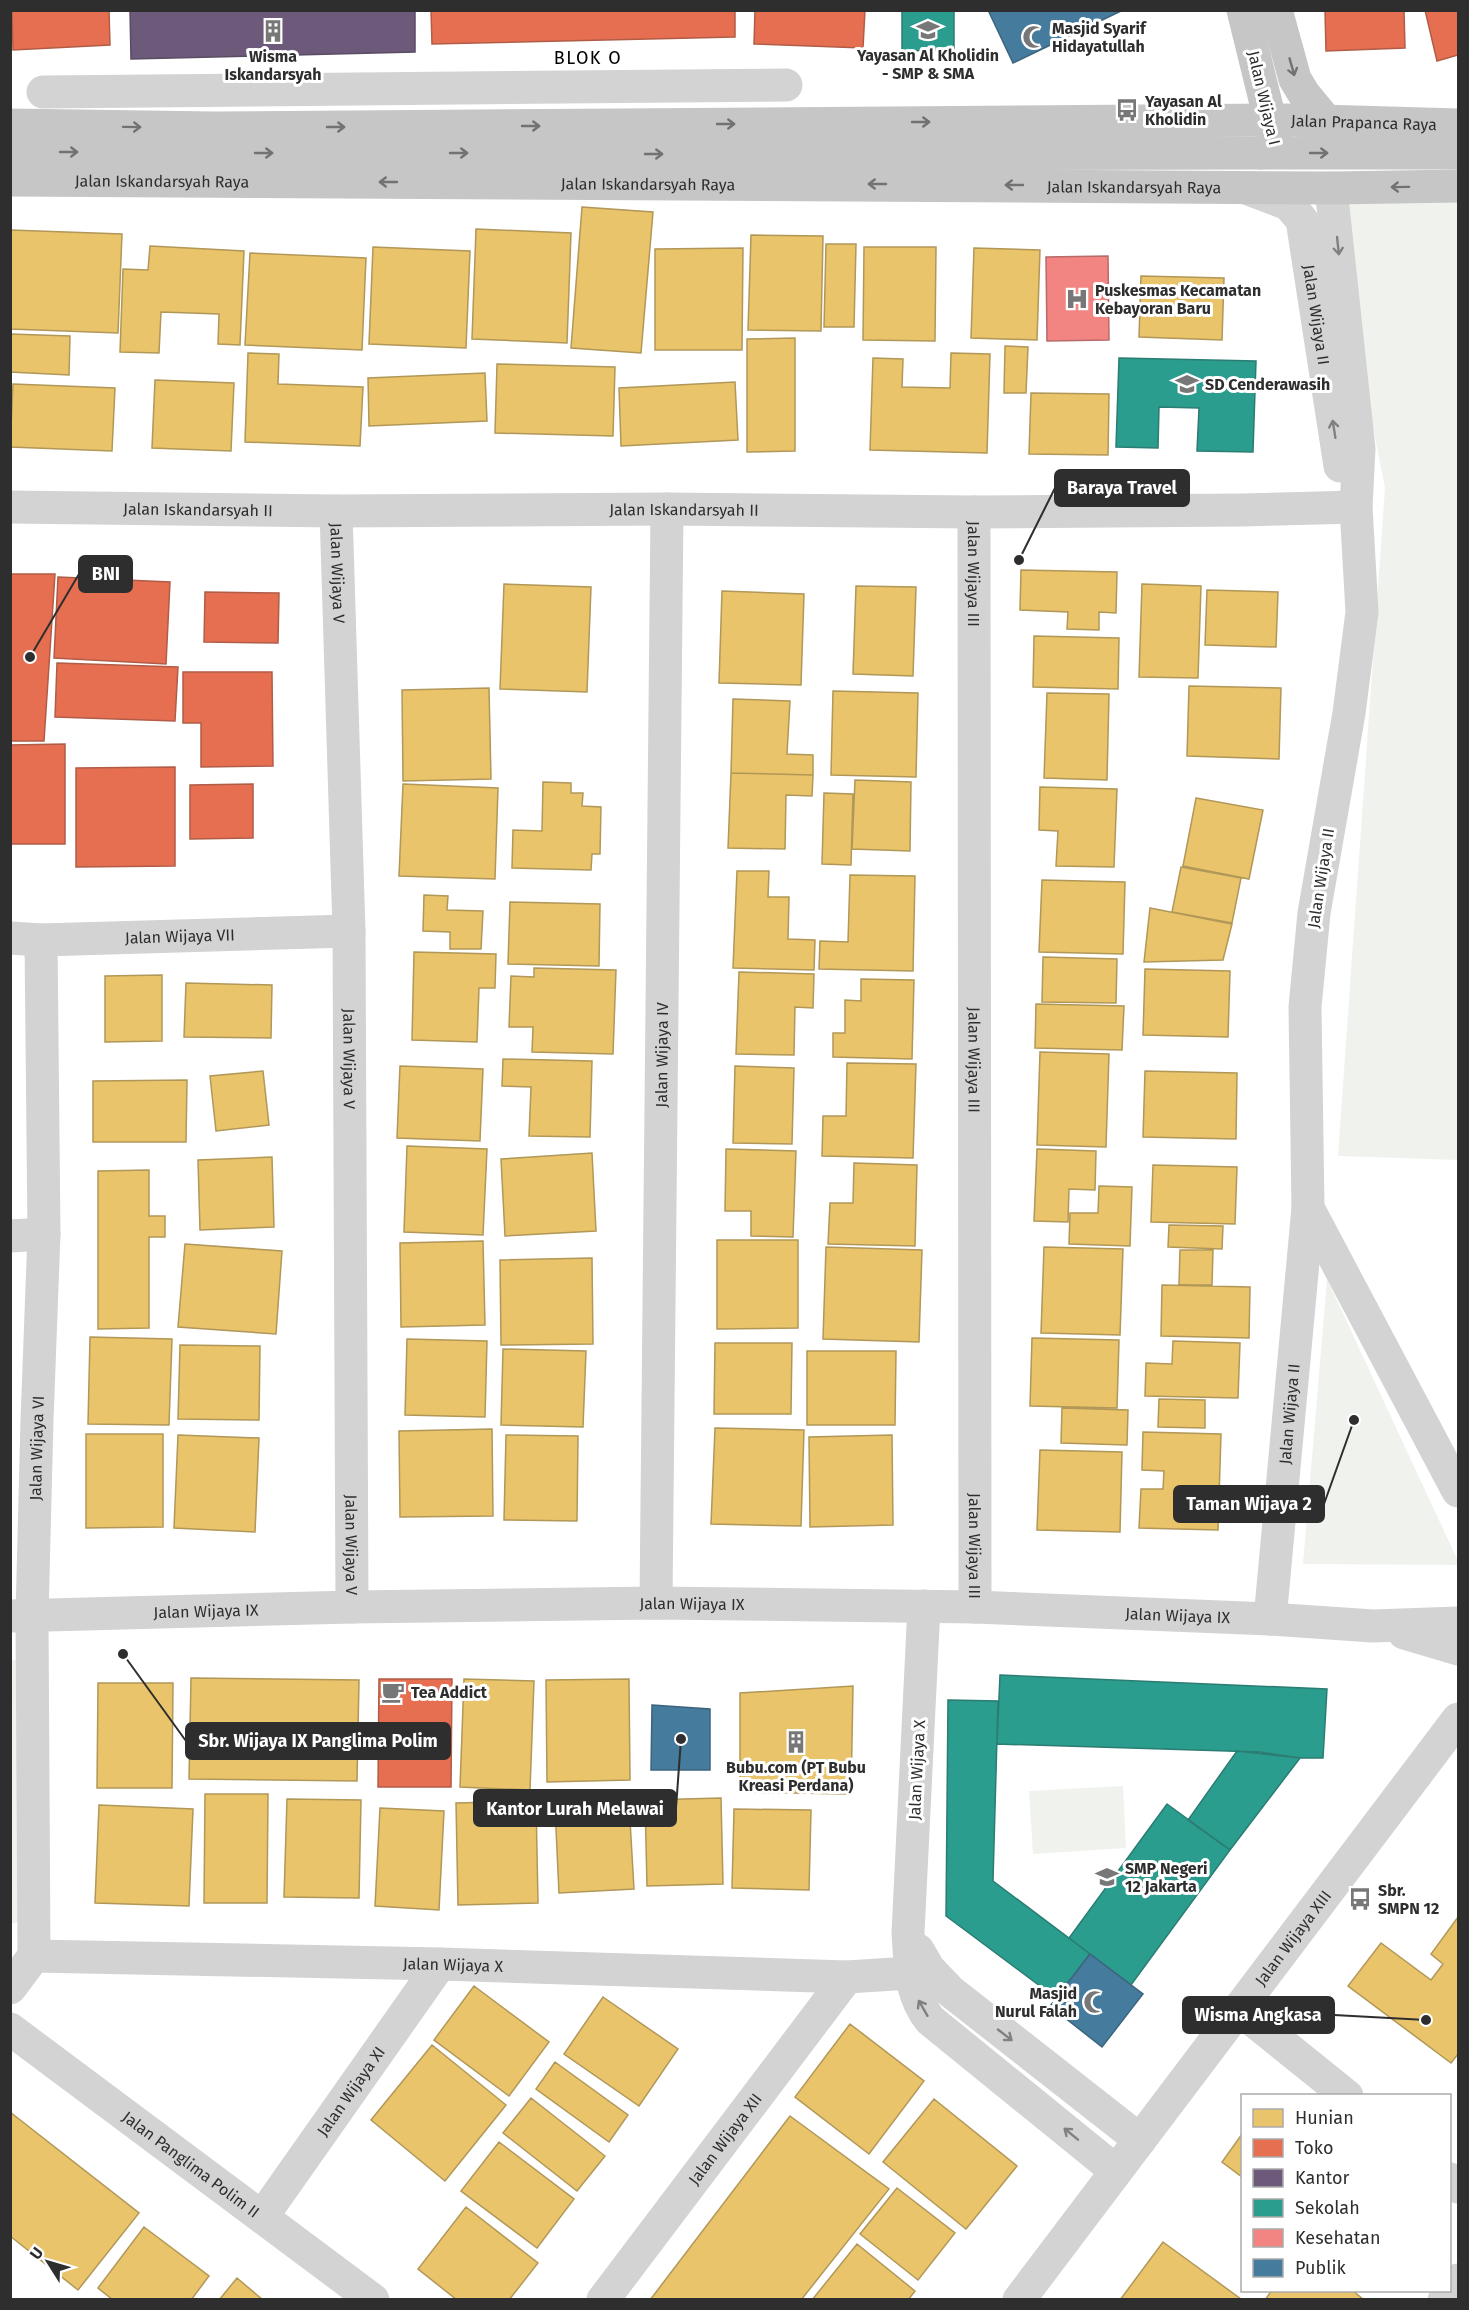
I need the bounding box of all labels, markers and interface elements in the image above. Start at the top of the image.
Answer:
school or university icon: Yayasan Al Kholidin - SMP & SMA [915,17,941,43]
building icon: Wisma Iskandarsyah [260,18,286,44]
place label: Masjid Syarif Hidayatullah [1052,19,1147,56]
mosque icon: Masjid Syarif Hidayatullah [1021,24,1047,50]
place label: Yayasan Al Kholidin - SMP & SMA [856,46,999,83]
place label: Wisma Iskandarsyah [225,47,321,84]
district label: BLOK O [554,47,622,69]
street label: Jalan Wijaya I [1244,49,1284,147]
one-way arrow [1287,57,1298,76]
place label: Yayasan Al Kholidin [1144,92,1222,129]
bus stop icon: Yayasan Al Kholidin [1114,97,1140,123]
street label: Jalan Prapanca Raya [1291,111,1437,134]
one-way arrow [911,117,931,128]
one-way arrow [716,118,736,130]
one-way arrow [521,120,541,131]
one-way arrow [121,121,141,133]
one-way arrow [326,121,346,133]
one-way arrow [58,146,78,158]
one-way arrow [253,147,273,159]
one-way arrow [448,147,468,159]
one-way arrow [1309,147,1329,159]
one-way arrow [643,148,663,160]
street label: Jalan Iskandarsyah Raya [75,171,249,191]
street label: Jalan Iskandarsyah Raya [561,174,735,194]
one-way arrow [378,176,398,188]
street label: Jalan Iskandarsyah Raya [1047,177,1221,197]
one-way arrow [867,178,887,190]
one-way arrow [1005,179,1025,191]
one-way arrow [1391,181,1411,193]
one-way arrow [1332,235,1343,255]
street label: Jalan Wijaya II [1300,263,1334,366]
place label: Puskesmas Kecamatan Kebayoran Baru [1095,281,1261,318]
hospital icon: Puskesmas Kecamatan Kebayoran Baru [1064,286,1090,312]
school or university icon: SD Cenderawasih [1174,371,1200,397]
place label: SD Cenderawasih [1205,375,1330,394]
one-way arrow [1328,419,1339,439]
callout: Baraya Travel [1055,470,1189,506]
text: Baraya Travel [1067,477,1178,499]
street label: Jalan Iskandarsyah II [123,499,273,520]
street label: Jalan Iskandarsyah II [609,499,759,519]
street label: Jalan Wijaya III [965,521,984,627]
street label: Jalan Wijaya V [327,522,349,624]
callout: BNI [79,556,132,592]
text: BNI [92,563,120,585]
street label: Jalan Wijaya II [1304,827,1338,929]
street label: Jalan Wijaya VII [125,925,235,947]
street label: Jalan Wijaya IV [651,1002,672,1108]
street label: Jalan Wijaya III [965,1007,984,1113]
street label: Jalan Wijaya V [340,1008,359,1109]
street label: Jalan Wijaya II [1275,1363,1303,1465]
street label: Jalan Wijaya VI [25,1395,47,1501]
callout: Taman Wijaya 2 [1174,1486,1324,1522]
street label: Jalan Wijaya III [965,1493,984,1599]
text: Taman Wijaya 2 [1186,1493,1312,1515]
street label: Jalan Wijaya V [342,1494,361,1595]
street label: Jalan Wijaya IX [639,1593,745,1614]
street label: Jalan Wijaya IX [153,1600,259,1622]
street label: Jalan Wijaya IX [1125,1604,1231,1627]
cafe icon: Tea Addict [380,1679,406,1705]
place label: Tea Addict [411,1683,488,1702]
street label: Jalan Wijaya X [905,1719,929,1821]
callout: Sbr. Wijaya IX Panglima Polim [186,1723,450,1759]
building icon: Bubu.com (PT Bubu Kreasi Perdana) [783,1729,809,1755]
text: Sbr. Wijaya IX Panglima Polim [198,1730,438,1752]
place label: Bubu.com (PT Bubu Kreasi Perdana) [726,1758,866,1795]
callout: Kantor Lurah Melawai [474,1790,676,1826]
text: Kantor Lurah Melawai [486,1798,664,1820]
place label: SMP Negeri 12 Jakarta [1125,1859,1208,1896]
school or university icon: SMP Negeri 12 Jakarta [1094,1864,1120,1890]
place label: Sbr. SMPN 12 [1378,1881,1439,1918]
street label: Jalan Wijaya XIII [1251,1886,1335,1989]
bus stop icon: Sbr. SMPN 12 [1347,1886,1373,1912]
street label: Jalan Wijaya X [403,1954,504,1976]
place label: Masjid Nurul Falah [995,1984,1077,2021]
mosque icon: Masjid Nurul Falah [1082,1989,1108,2015]
callout: Wisma Angkasa [1183,1997,1334,2033]
one-way arrow [917,2000,929,2017]
text: Wisma Angkasa [1194,2004,1322,2026]
one-way arrow [997,2028,1013,2041]
street label: Jalan Wijaya XI [313,2043,389,2139]
street label: Jalan Wijaya XII [684,2089,765,2188]
legend [1241,2094,1451,2292]
street label: Jalan Panglima Polim II [119,2107,263,2221]
text: Hunian [1295,2107,1354,2129]
one-way arrow [1063,2128,1079,2141]
text: Toko [1295,2137,1333,2159]
text: Kantor [1295,2167,1350,2189]
text: Sekolah [1295,2197,1360,2219]
text: Kesehatan [1295,2227,1380,2249]
north arrow [18,2232,78,2292]
text: U [26,2243,47,2263]
text: Publik [1295,2257,1346,2279]

